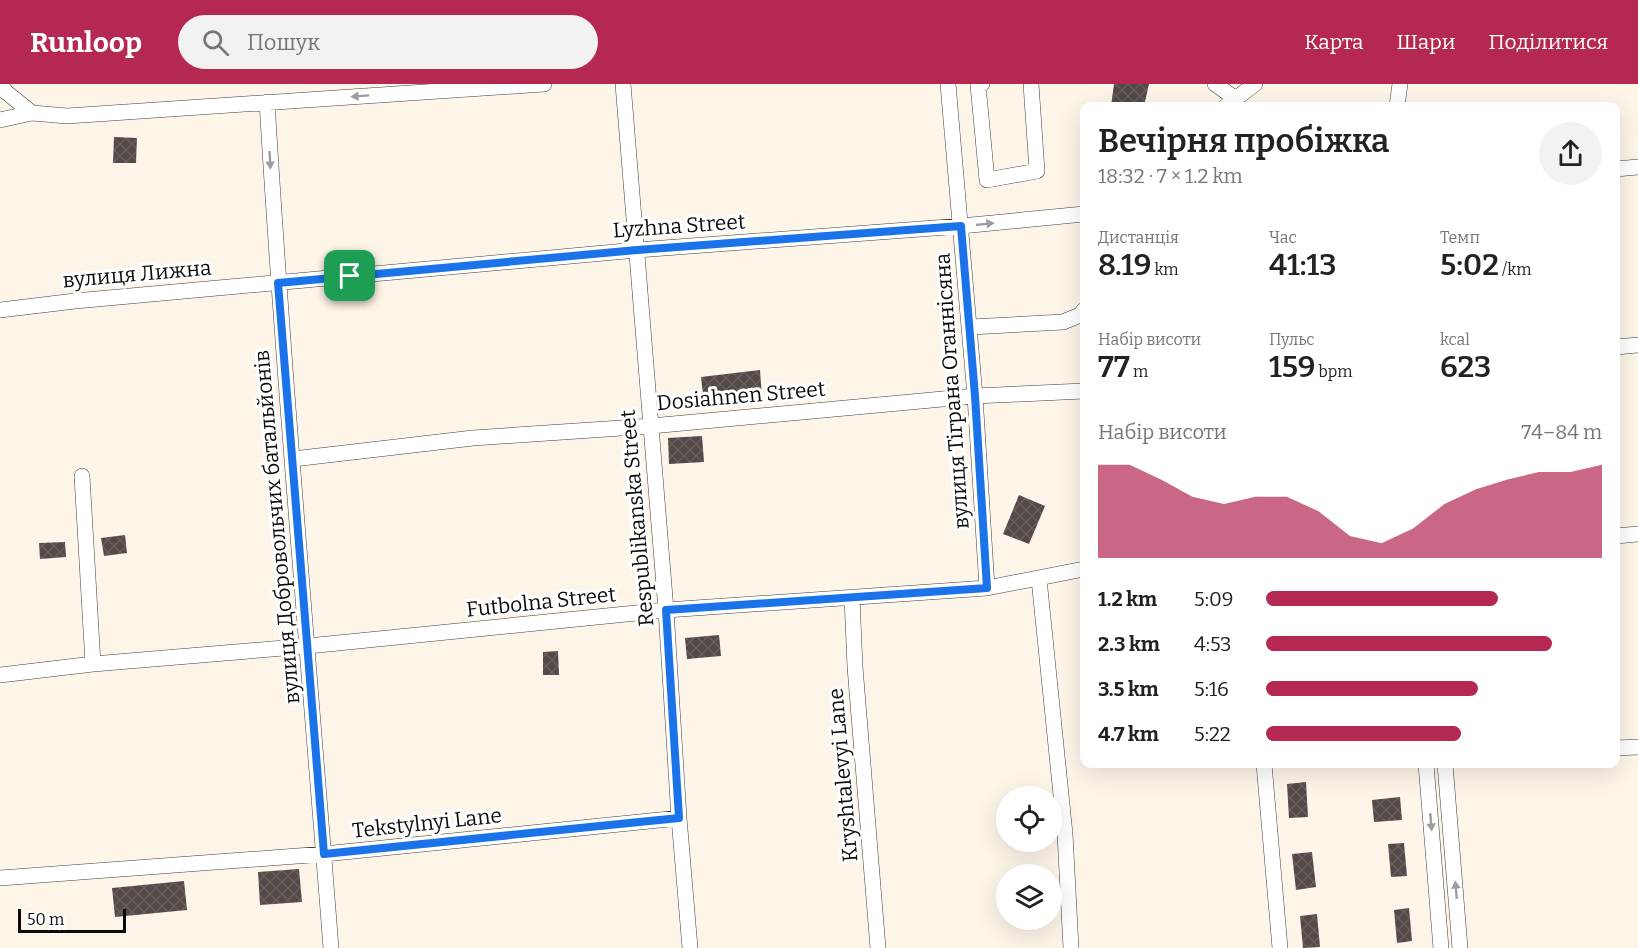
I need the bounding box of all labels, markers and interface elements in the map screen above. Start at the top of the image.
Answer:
search box [178,15,598,69]
text: Runloop [30,26,142,59]
icon: search [199,26,232,59]
text: Пошук [247,29,320,56]
text: Карта [1304,29,1364,55]
text: Шари [1397,29,1456,55]
text: Поділитися [1489,29,1608,55]
one-way arrow [350,91,369,100]
text: Вечірня пробіжка [1098,121,1389,161]
button: share [1539,122,1602,185]
one-way arrow [266,150,275,169]
text: 18:32 · 7 × 1.2 km [1098,164,1243,188]
street label: Lyzhna Street [612,208,747,244]
one-way arrow [975,219,994,229]
text: Дистанція [1098,228,1179,247]
text: Час [1269,228,1297,247]
text: Темп [1440,228,1480,247]
text: 8.19 [1098,247,1151,283]
text: 41:13 [1269,247,1336,283]
text: 5:02 [1440,247,1499,283]
pin [324,250,375,301]
street label: вулиця Тіграна Оганнісяна [929,252,975,530]
street label: вулиця Лижна [61,254,213,293]
icon: arrive [333,259,366,292]
text: km [1151,260,1179,279]
text: /km [1499,260,1531,279]
text: Набір висоти [1098,330,1201,349]
text: Пульс [1269,330,1315,349]
text: kcal [1440,330,1470,349]
street label: вулиця Добровольчих батальйонів [249,349,305,705]
text: 77 [1098,349,1130,385]
text: 159 [1269,349,1315,385]
text: 623 [1440,349,1491,385]
text: m [1130,362,1148,381]
text: bpm [1315,362,1353,381]
street label: Dosiahnen Street [656,376,827,416]
street label: Respublikanska Street [615,408,659,627]
text: Набір висоти [1098,420,1227,444]
text: 74–84 m [1521,420,1602,444]
street label: Futbolna Street [465,581,618,623]
text: 1.2 km [1098,587,1157,611]
text: 5:09 [1194,587,1233,611]
text: 2.3 km [1098,632,1160,656]
text: 4:53 [1194,632,1232,656]
text: 3.5 km [1098,677,1159,701]
text: 5:16 [1194,677,1229,701]
street label: Kryshtalevyi Lane [822,687,864,863]
text: 4.7 km [1098,722,1159,746]
text: 5:22 [1194,722,1231,746]
map controls [996,786,1062,930]
button: locate [996,786,1062,852]
street label: Tekstylnyi Lane [351,802,503,844]
one-way arrow [1426,812,1436,831]
button: layers [996,864,1062,930]
one-way arrow [1451,880,1460,899]
scale bar [18,906,126,934]
text: 50 m [27,910,64,929]

